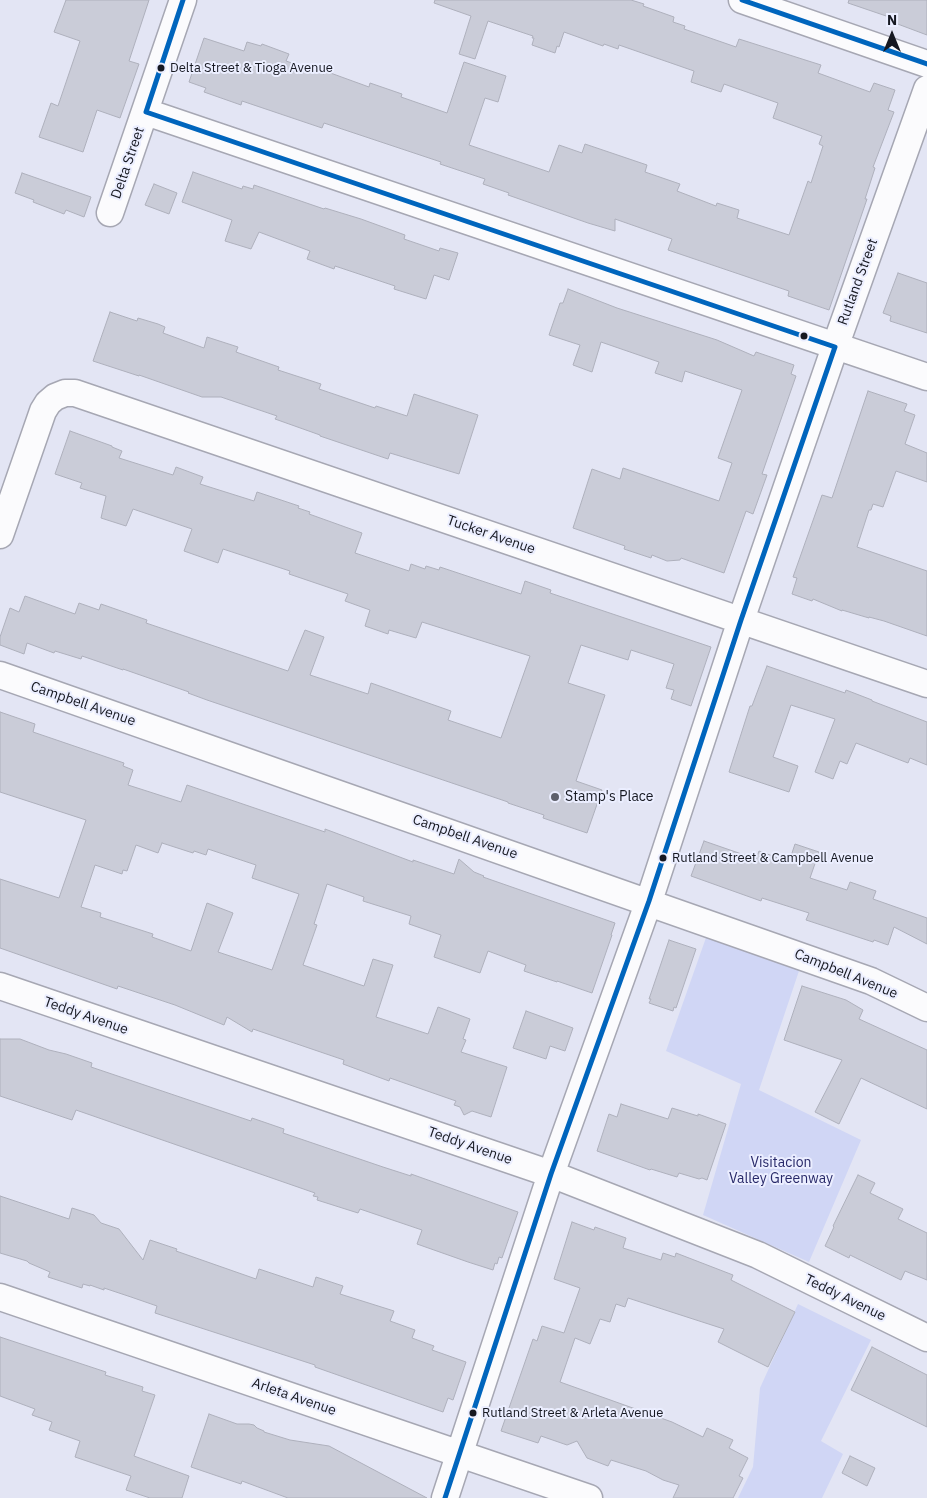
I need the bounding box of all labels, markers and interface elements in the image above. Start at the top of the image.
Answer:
north arrow [867,10,917,60]
text: N [887,11,897,29]
place label: Delta Street & Tioga Avenue [170,60,333,76]
marker: Delta Street & Tioga Avenue [156,63,166,73]
street label: Delta Street [108,125,148,201]
street label: Rutland Street [835,236,881,328]
unlabelled marker [799,331,809,341]
street label: Tucker Avenue [445,512,537,558]
street label: Campbell Avenue [28,678,138,730]
place label: Stamp's Place [565,789,654,805]
marker: Stamp's Place [549,791,561,803]
street label: Campbell Avenue [410,811,520,863]
place label: Rutland Street & Campbell Avenue [672,850,874,866]
marker: Rutland Street & Campbell Avenue [658,853,668,863]
street label: Campbell Avenue [792,946,900,1002]
street label: Teddy Avenue [42,994,130,1038]
street label: Teddy Avenue [426,1124,514,1168]
park label: Visitacion Valley Greenway [729,1155,833,1188]
street label: Teddy Avenue [802,1271,888,1325]
street label: Arleta Avenue [250,1375,338,1419]
place label: Rutland Street & Arleta Avenue [482,1405,663,1421]
marker: Rutland Street & Arleta Avenue [468,1408,478,1418]

